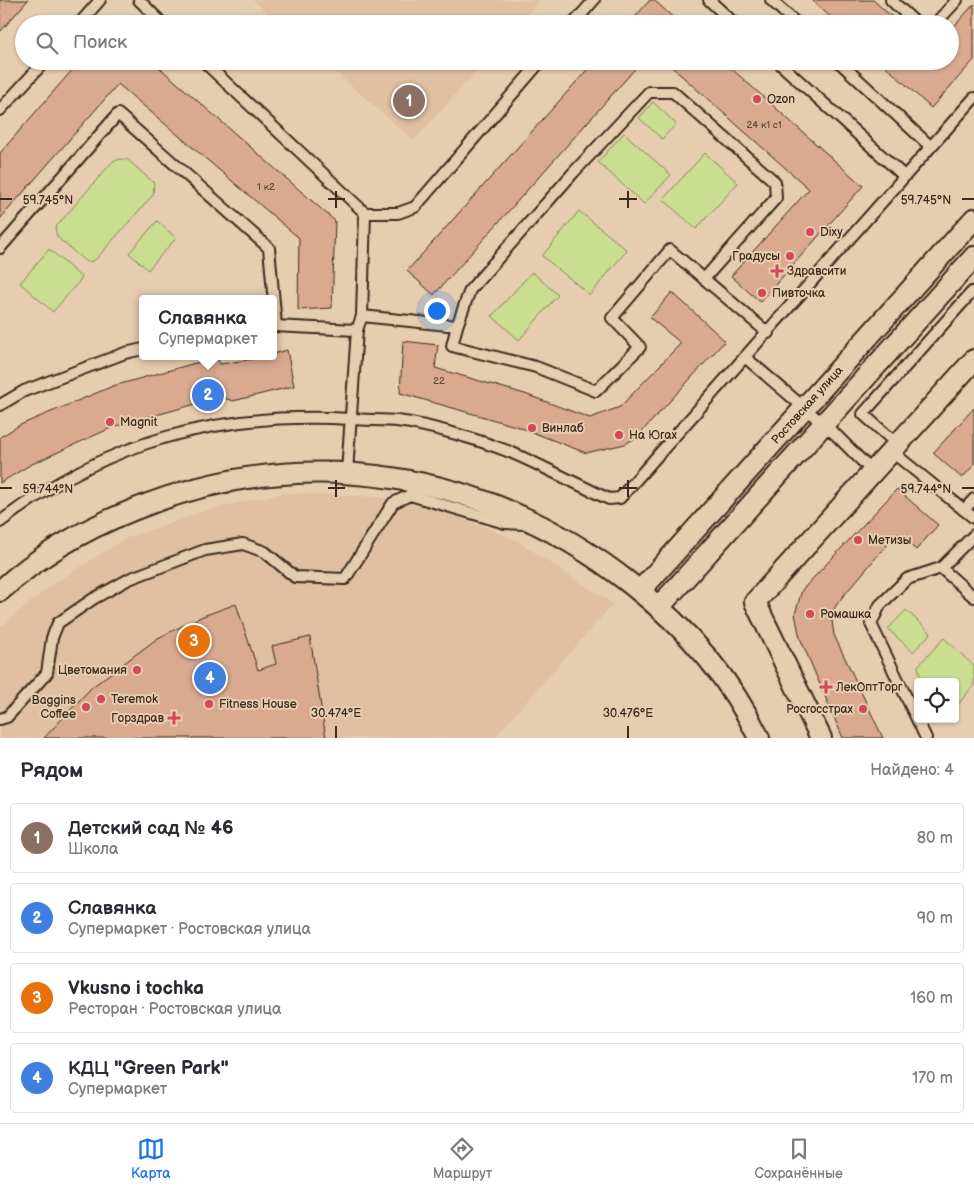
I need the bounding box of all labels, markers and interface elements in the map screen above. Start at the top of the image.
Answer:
search box [15,15,959,70]
icon: search [33,29,61,57]
text: Поиск [73,31,127,54]
pin: 1 [393,82,425,120]
place label: Ozon [767,92,795,107]
marker: Ozon [751,93,763,105]
house number: 24 к1 с1 [746,119,782,131]
house number: 1 к2 [257,181,275,193]
text: 59.745°N [23,193,73,208]
text: 59.745°N [901,193,951,208]
place label: Dixy [820,225,843,240]
marker: Dixy [804,226,816,238]
place label: Градусы [732,249,780,264]
marker: Градусы [784,250,796,262]
place label: Здравсити [787,264,846,279]
marker: Здравсити [771,265,783,277]
place label: Пивточка [772,286,825,301]
marker: Пивточка [756,287,768,299]
popup [139,295,277,360]
your location [424,298,450,324]
text: Славянка [158,307,247,330]
text: Супермаркет [158,330,258,349]
street label: Ростовская улица [768,363,846,447]
house number: 22 [433,375,445,387]
pin: 2 [192,376,224,414]
place label: Magnit [120,415,158,430]
marker: Magnit [104,416,116,428]
place label: Винлаб [542,421,584,436]
marker: Винлаб [526,422,538,434]
place label: На Югах [629,428,677,443]
marker: На Югах [613,429,625,441]
text: 59.744°N [23,482,73,497]
text: 59.744°N [901,482,951,497]
place label: Метизы [868,533,911,548]
marker: Метизы [852,534,864,546]
place label: Ромашка [820,607,871,622]
marker: Ромашка [804,608,816,620]
pin: 3 [178,622,210,660]
pin: 4 [194,659,226,697]
place label: Цветомания [58,663,127,678]
marker: Цветомания [131,664,143,676]
map controls [914,678,959,723]
button: locate [914,678,959,723]
place label: ЛекОптТорг [835,680,903,695]
marker: ЛекОптТорг [820,681,832,693]
place label: Teremok [111,692,158,707]
place label: Baggins Coffee [32,693,76,722]
marker: Teremok [95,693,107,705]
place label: Fitness House [219,697,297,712]
marker: Fitness House [203,698,215,710]
marker: Baggins Coffee [80,701,92,713]
place label: Росгосстрах [786,702,854,717]
marker: Росгосстрах [857,703,869,715]
text: 30.474°E [311,706,361,721]
text: 30.476°E [603,706,653,721]
place label: Горздрав [111,711,165,726]
marker: Горздрав [168,712,180,724]
text: Рядом [20,758,83,783]
text: Найдено: 4 [870,761,954,780]
text: Детский сад № 46 [68,817,233,840]
text: 1 [34,829,40,848]
text: 80 m [917,829,953,848]
text: Школа [68,840,118,859]
text: Славянка [68,897,156,920]
text: 2 [32,909,42,928]
text: 90 m [917,909,953,928]
text: Супермаркет · Ростовская улица [68,920,311,939]
text: Vkusno i tochka [68,977,204,1000]
text: 3 [32,989,42,1008]
text: 160 m [910,989,953,1008]
text: Ресторан · Ростовская улица [68,1000,282,1019]
text: КДЦ "Green Park" [68,1057,229,1080]
text: 4 [32,1069,42,1088]
text: 170 m [912,1069,953,1088]
text: Супермаркет [68,1080,167,1099]
tab: Карта [131,1135,171,1182]
tab: Маршрут [433,1135,492,1182]
tab: Сохранённые [754,1135,843,1182]

